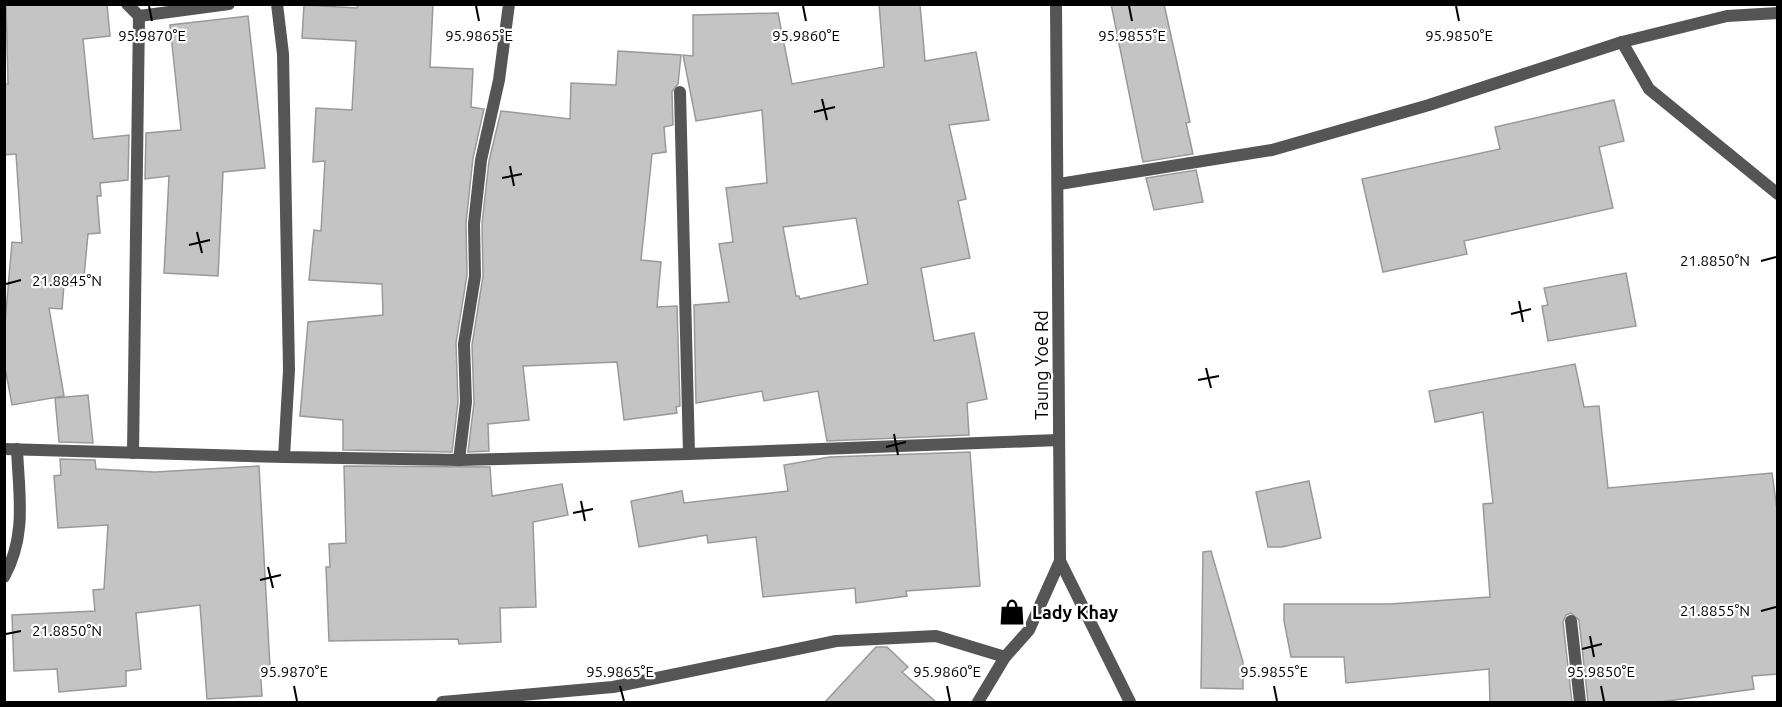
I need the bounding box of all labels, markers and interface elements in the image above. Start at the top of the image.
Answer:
text: 95.9870°E [118,27,186,44]
text: 95.9865°E [445,27,513,44]
text: 95.9860°E [772,27,840,44]
text: 95.9855°E [1098,27,1166,44]
text: 95.9850°E [1425,27,1493,44]
text: 21.8850°N [1680,252,1750,269]
text: 21.8845°N [32,272,102,289]
street label: Taung Yoe Rd [1031,310,1051,420]
shop icon: Lady Khay [997,597,1027,627]
place label: Lady Khay [1032,602,1119,622]
text: 21.8855°N [1680,602,1750,619]
text: 21.8850°N [32,622,102,639]
text: 95.9870°E [260,663,328,680]
text: 95.9865°E [586,663,654,680]
text: 95.9860°E [913,663,981,680]
text: 95.9855°E [1240,663,1308,680]
text: 95.9850°E [1567,663,1635,680]

